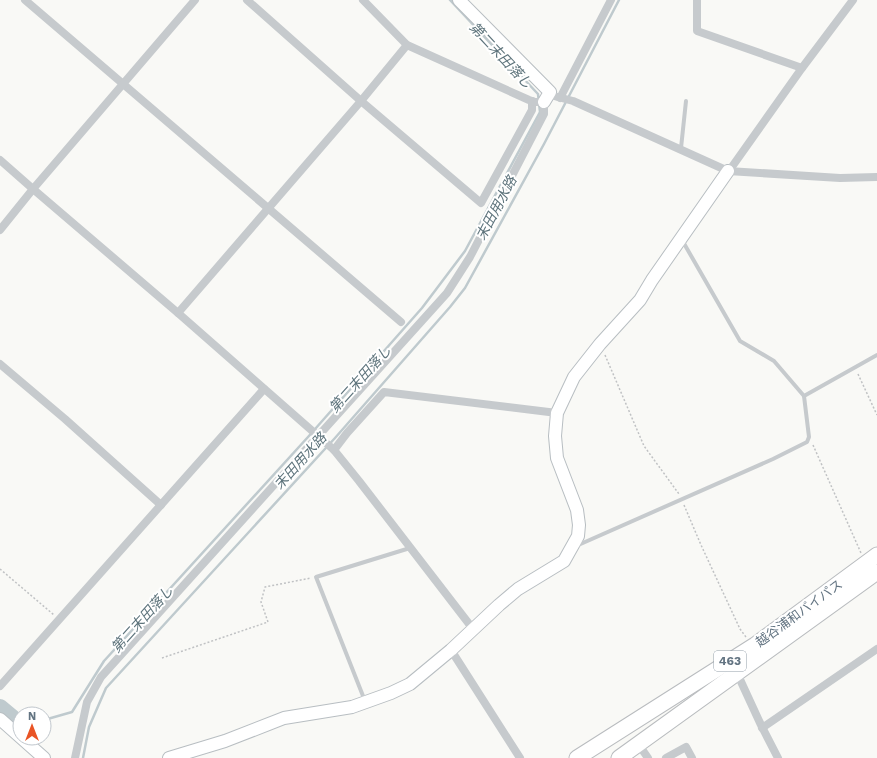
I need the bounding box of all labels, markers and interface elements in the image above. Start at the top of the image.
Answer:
water label: 第二末田落し [467,19,535,91]
water label: 末田用水路 [473,172,520,243]
water label: 第二末田落し [326,342,394,416]
water label: 末田用水路 [271,429,330,492]
street label: 越谷浦和バイパス [753,576,845,650]
water label: 第二末田落し [108,582,176,656]
road number: 463 [714,651,746,671]
north arrow [12,706,52,746]
text: N [28,710,36,723]

